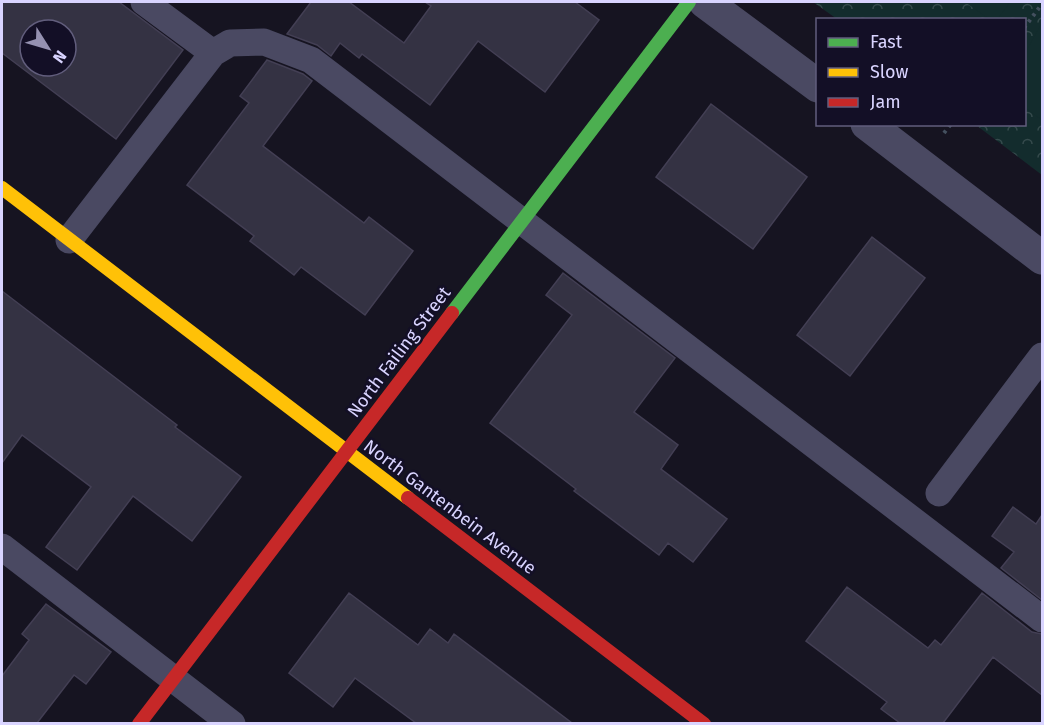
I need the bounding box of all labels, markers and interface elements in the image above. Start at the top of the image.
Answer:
north arrow [18,18,78,78]
legend [816,18,1026,126]
text: Fast [870,31,903,53]
text: N [49,47,70,67]
text: Slow [870,61,909,83]
text: Jam [870,91,901,113]
street label: North Failing Street [343,282,456,422]
street label: North Gantenbein Avenue [359,435,541,579]

